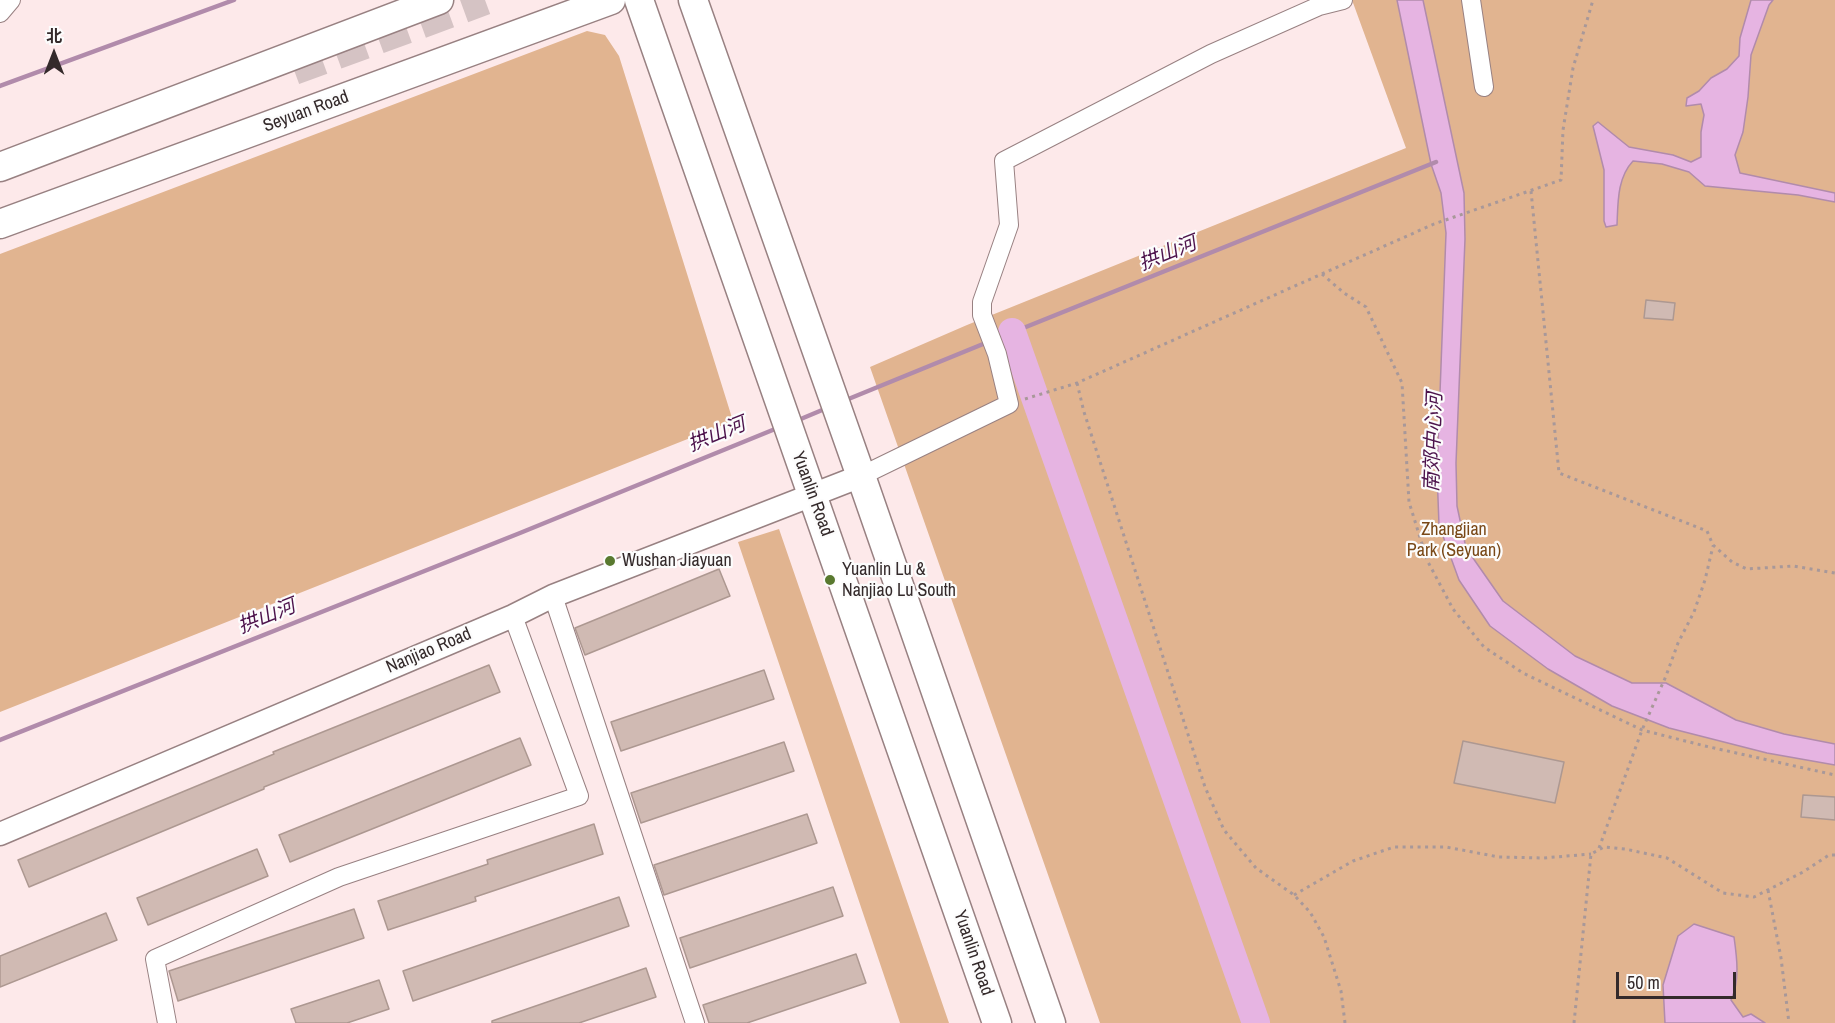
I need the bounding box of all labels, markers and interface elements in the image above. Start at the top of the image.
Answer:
north arrow [24,24,84,84]
text: 北 [46,25,62,47]
street label: Seyuan Road [260,87,352,137]
water label: 拱山河 [1136,232,1200,276]
water label: 南郊中心河 [1420,392,1448,492]
water label: 拱山河 [685,413,749,457]
street label: Yuanlin Road [787,449,837,539]
park label: Zhangjian Park (Seyuan) [1407,519,1501,562]
place label: Wushan Jiayuan [622,550,732,572]
marker: Wushan Jiayuan [603,554,617,568]
place label: Yuanlin Lu & Nanjiao Lu South [842,559,956,602]
marker: Yuanlin Lu & Nanjiao Lu South [823,573,837,587]
water label: 拱山河 [235,595,299,639]
street label: Nanjiao Road [383,623,475,679]
street label: Yuanlin Road [948,908,998,998]
scale bar [1619,960,1739,998]
text: 50 m [1627,970,1660,995]

